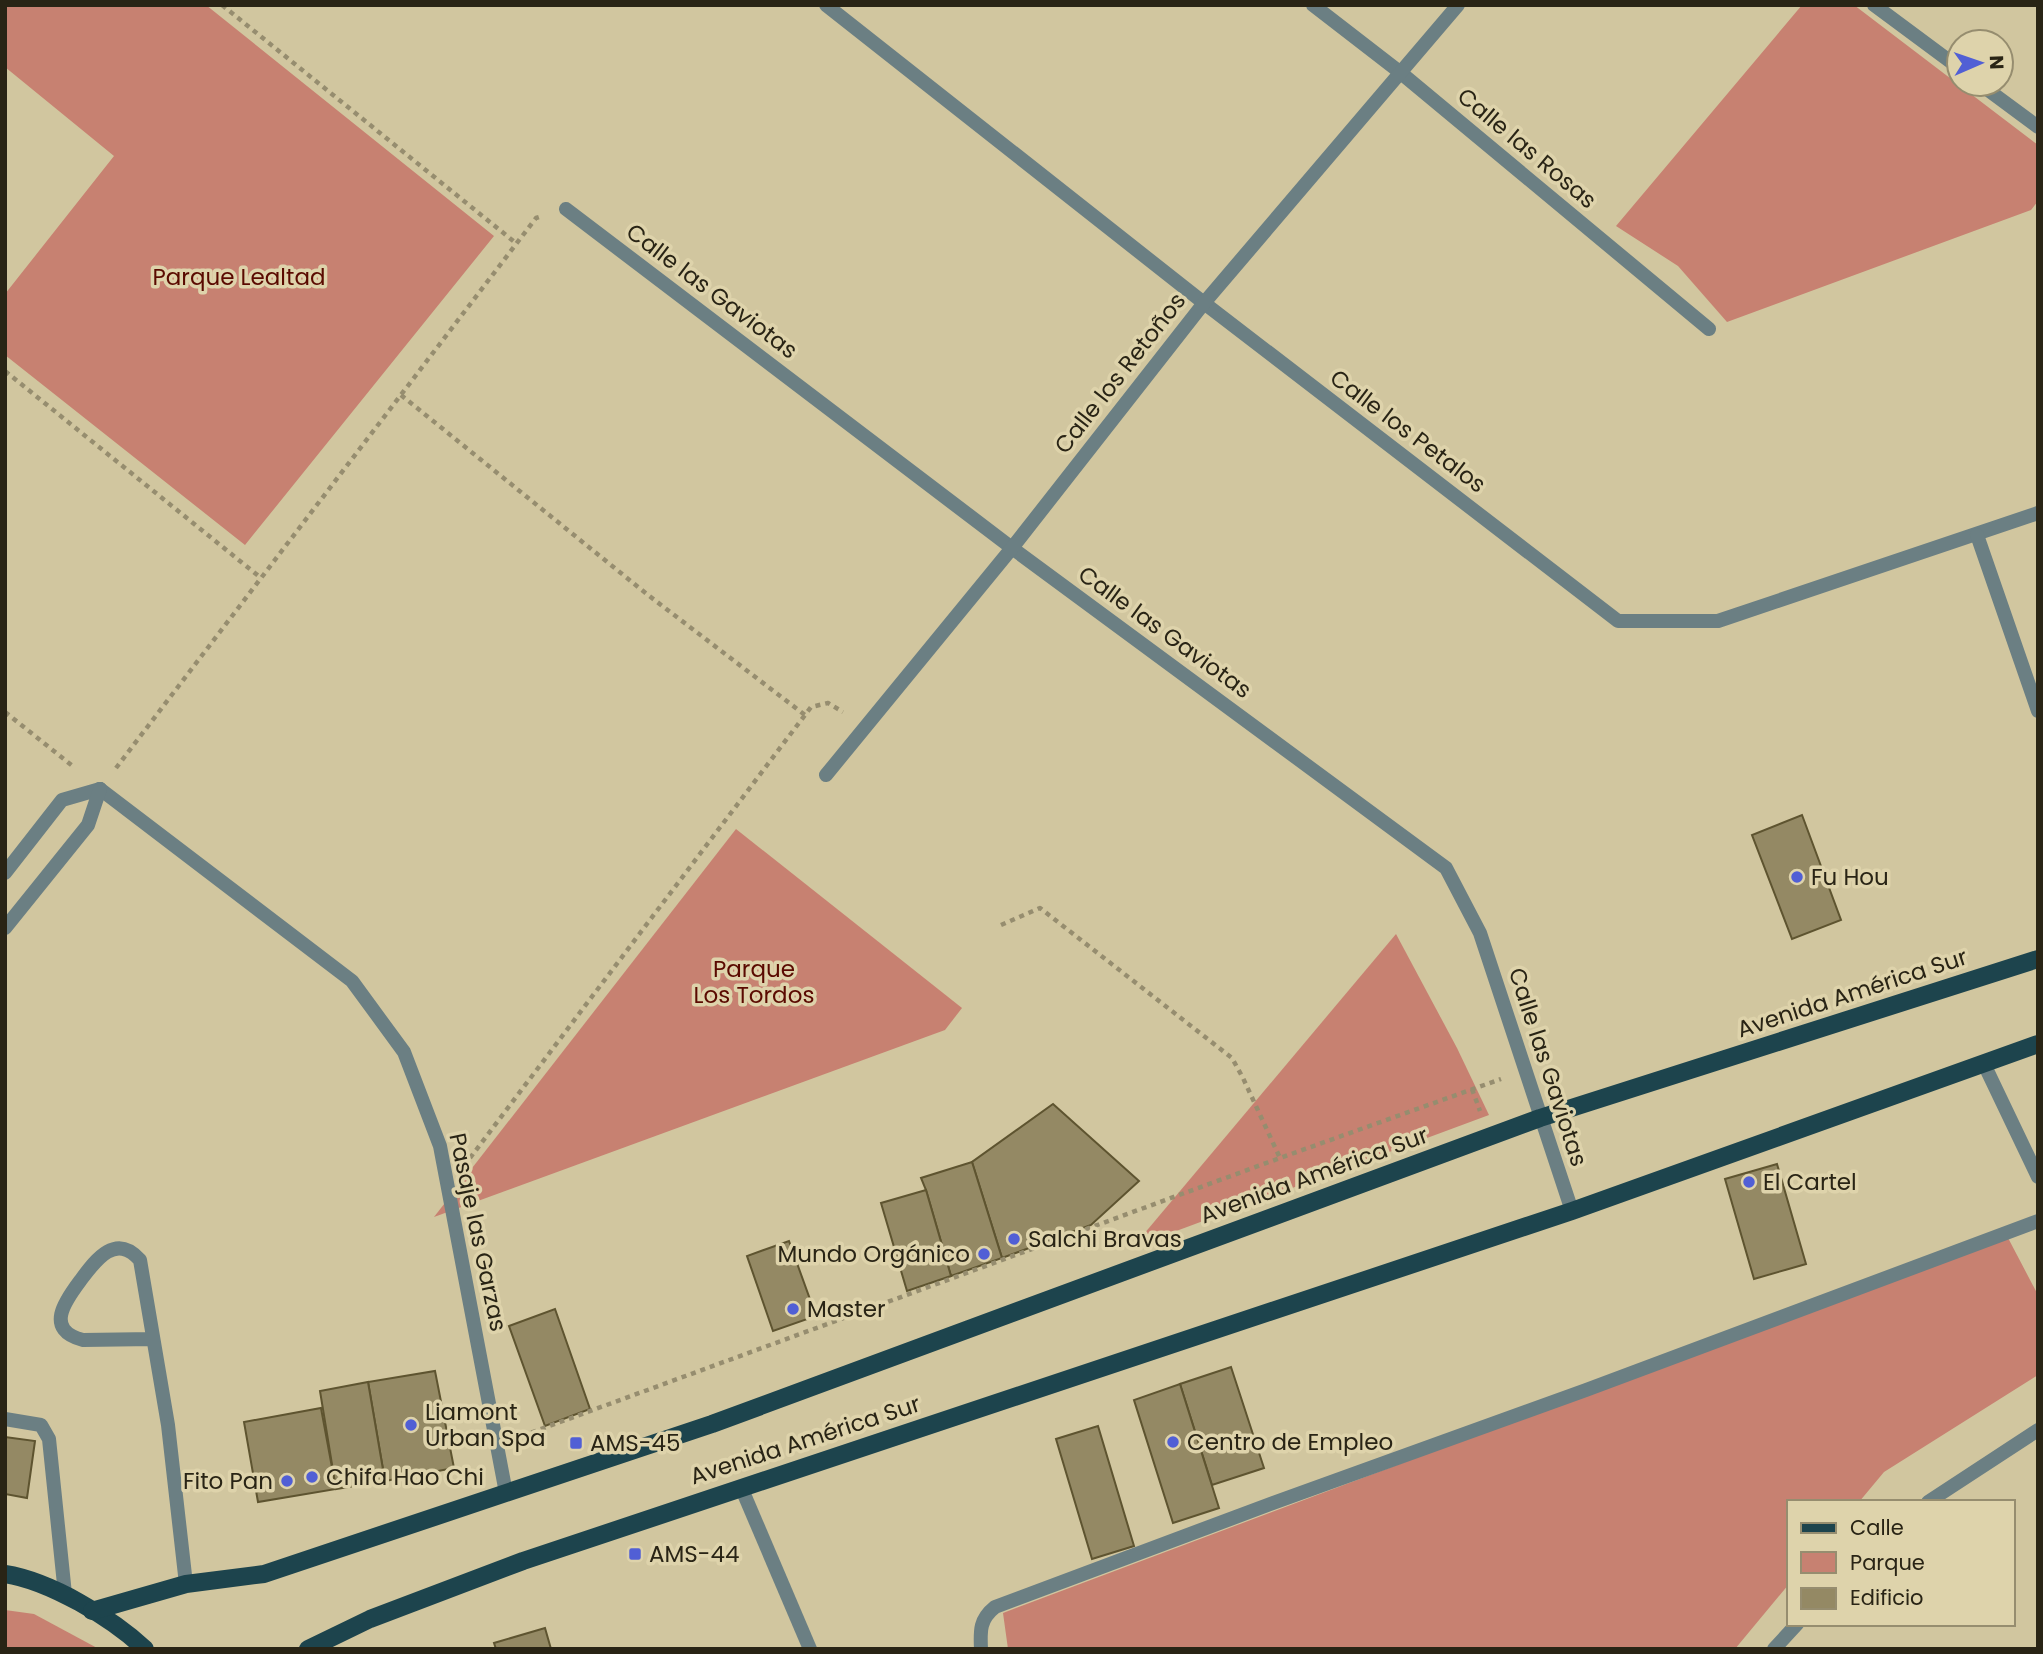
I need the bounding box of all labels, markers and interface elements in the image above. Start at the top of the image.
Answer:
north arrow [1945,28,2015,98]
text: N [1983,55,2010,70]
street label: Calle las Rosas [1451,80,1603,216]
street label: Calle las Gaviotas [620,216,804,366]
park label: Parque Lealtad [153,261,325,293]
street label: Calle los Retoños [1047,286,1193,460]
street label: Calle los Petalos [1324,362,1492,500]
street label: Calle las Gaviotas [1072,558,1258,706]
place label: Fu Hou [1811,861,1889,893]
marker: Fu Hou [1789,869,1805,885]
street label: Avenida América Sur [1733,941,1971,1045]
park label: Parque Los Tordos [694,953,814,1011]
street label: Calle las Gaviotas [1501,964,1595,1170]
street label: Avenida América Sur [1196,1119,1432,1231]
street label: Pasaje las Garzas [441,1130,515,1334]
place label: El Cartel [1763,1166,1857,1198]
marker: El Cartel [1741,1174,1757,1190]
place label: Salchi Bravas [1028,1223,1182,1255]
marker: Salchi Bravas [1006,1231,1022,1247]
place label: Mundo Orgánico [778,1238,970,1270]
marker: Mundo Orgánico [976,1246,992,1262]
place label: Master [807,1293,886,1325]
marker: Master [785,1301,801,1317]
street label: Avenida América Sur [686,1388,924,1492]
place label: Liamont Urban Spa [425,1396,546,1454]
marker: Liamont Urban Spa [403,1417,419,1433]
place label: Centro de Empleo [1187,1426,1393,1458]
place label: AMS-45 [590,1427,680,1459]
marker: Centro de Empleo [1165,1434,1181,1450]
marker: AMS-45 [568,1435,584,1451]
place label: Chifa Hao Chi [326,1461,484,1493]
place label: Fito Pan [183,1465,273,1497]
marker: Chifa Hao Chi [304,1469,320,1485]
marker: Fito Pan [279,1473,295,1489]
legend [1787,1500,2015,1626]
text: Calle [1850,1513,1904,1542]
place label: AMS-44 [649,1538,739,1570]
marker: AMS-44 [627,1546,643,1562]
text: Parque [1850,1548,1925,1577]
text: Edificio [1850,1583,1924,1612]

